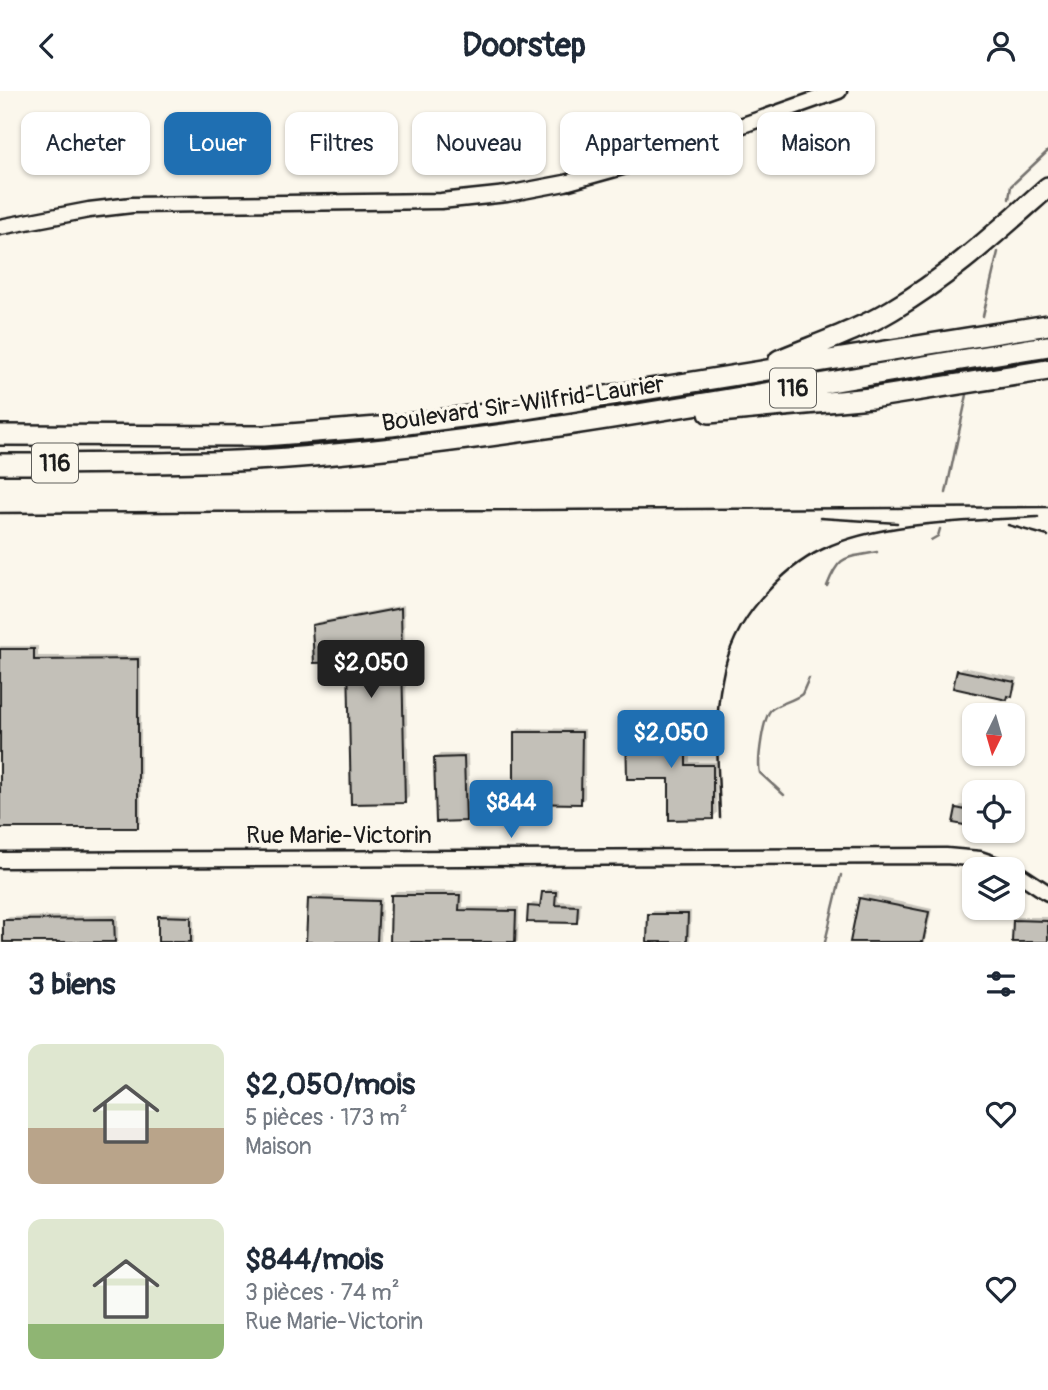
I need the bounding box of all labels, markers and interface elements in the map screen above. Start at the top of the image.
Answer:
text: Doorstep [462,26,586,66]
icon: back [28,27,66,65]
icon: person [982,27,1020,65]
chip: Acheter [21,112,150,175]
chip: Louer [164,112,271,175]
chip: Filtres [285,112,398,175]
chip: Nouveau [412,112,546,175]
chip: Appartement [560,112,743,175]
chip: Maison [757,112,875,175]
road number: 116 [770,369,816,407]
street label: Boulevard Sir-Wilfrid-Laurier [380,370,666,438]
road number: 116 [32,443,78,483]
pin: $2,050 [314,641,428,700]
text: $2,050 [333,648,409,677]
north arrow [962,703,1026,767]
map controls [962,703,1025,920]
pin: $2,050 [614,711,728,770]
text: $2,050 [633,718,709,747]
button: locate [962,780,1025,843]
pin: $844 [470,781,552,840]
text: $844 [486,788,536,817]
street label: Rue Marie-Victorin [246,821,432,850]
button: layers [962,857,1025,920]
icon: filters [982,965,1020,1003]
text: 3 biens [28,966,115,1003]
text: $2,050/mois [245,1066,415,1103]
icon: home [84,1072,168,1156]
icon: heart [982,1095,1020,1133]
text: 5 pièces · 173 m² [245,1103,408,1132]
text: Maison [245,1132,312,1161]
text: $844/mois [245,1241,383,1278]
icon: home [84,1247,168,1331]
icon: heart [982,1270,1020,1308]
text: 3 pièces · 74 m² [245,1278,400,1307]
text: Rue Marie-Victorin [245,1307,423,1336]

